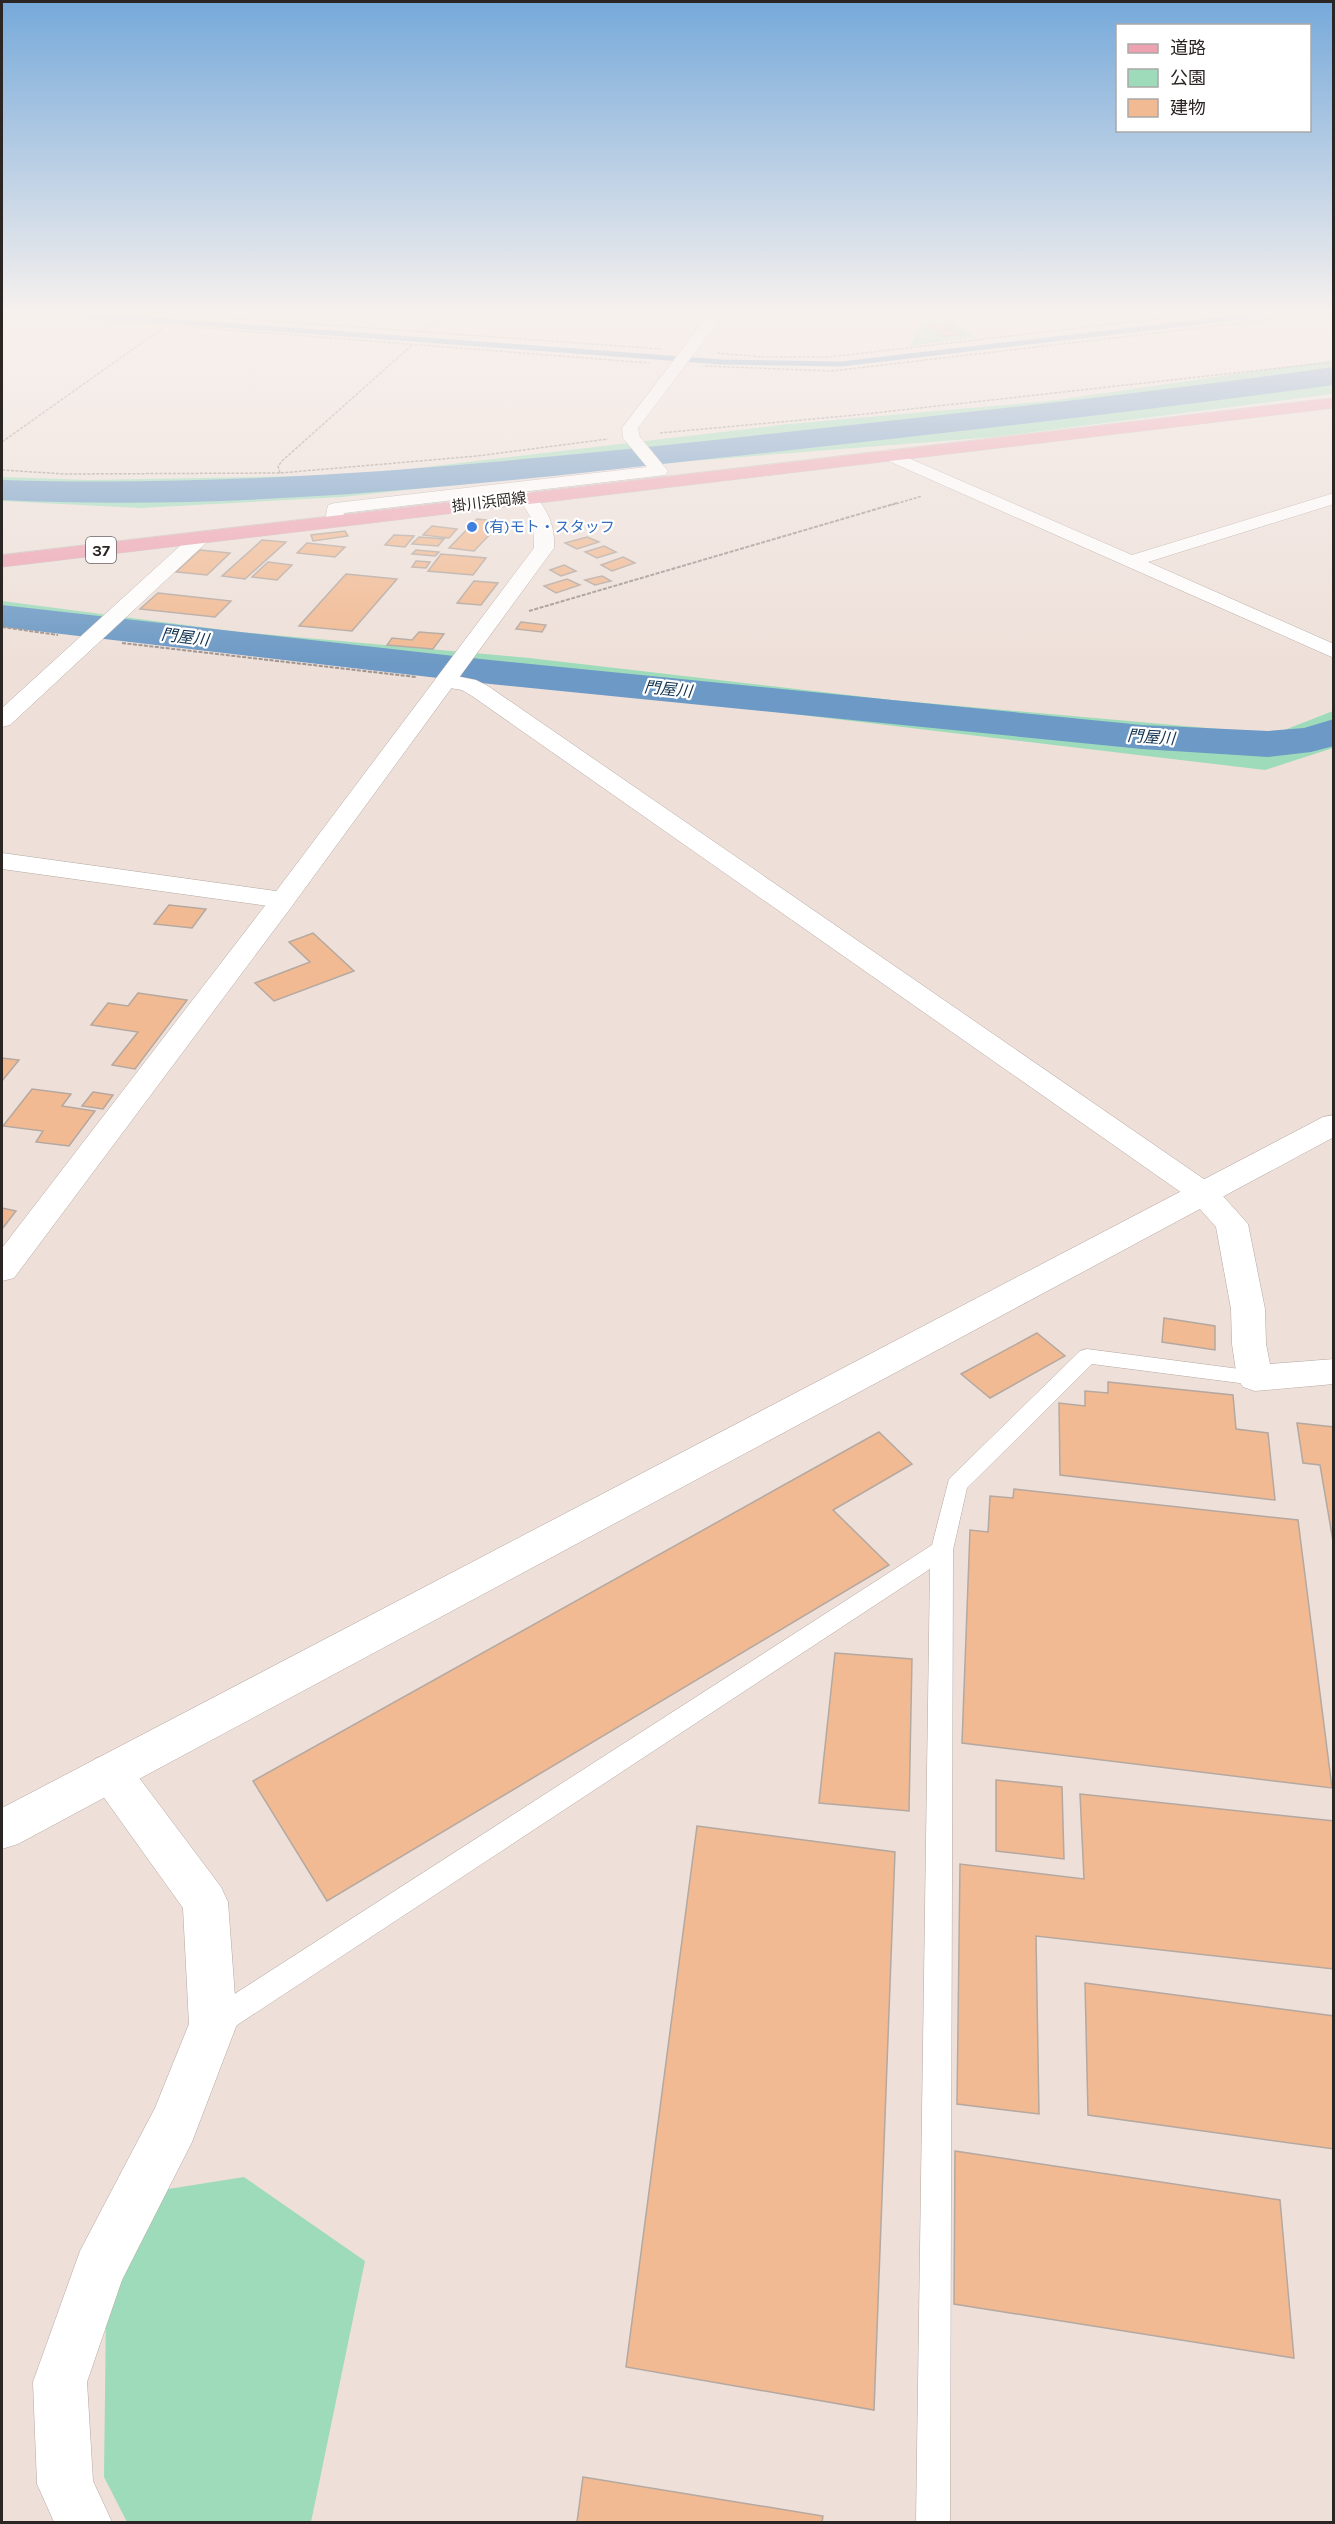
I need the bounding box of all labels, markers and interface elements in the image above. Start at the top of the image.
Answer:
legend [1116,24,1311,132]
text: 道路 [1170,37,1206,59]
text: 公園 [1170,67,1206,89]
text: 建物 [1170,97,1206,119]
street label: 掛川浜岡線 [451,488,527,516]
place label: (有)モト・スタッフ [484,518,615,536]
marker: (有)モト・スタッフ [465,520,479,534]
road number: 37 [86,537,116,563]
water label: 門屋川 [160,625,212,650]
water label: 門屋川 [643,677,695,701]
water label: 門屋川 [1126,726,1178,748]

